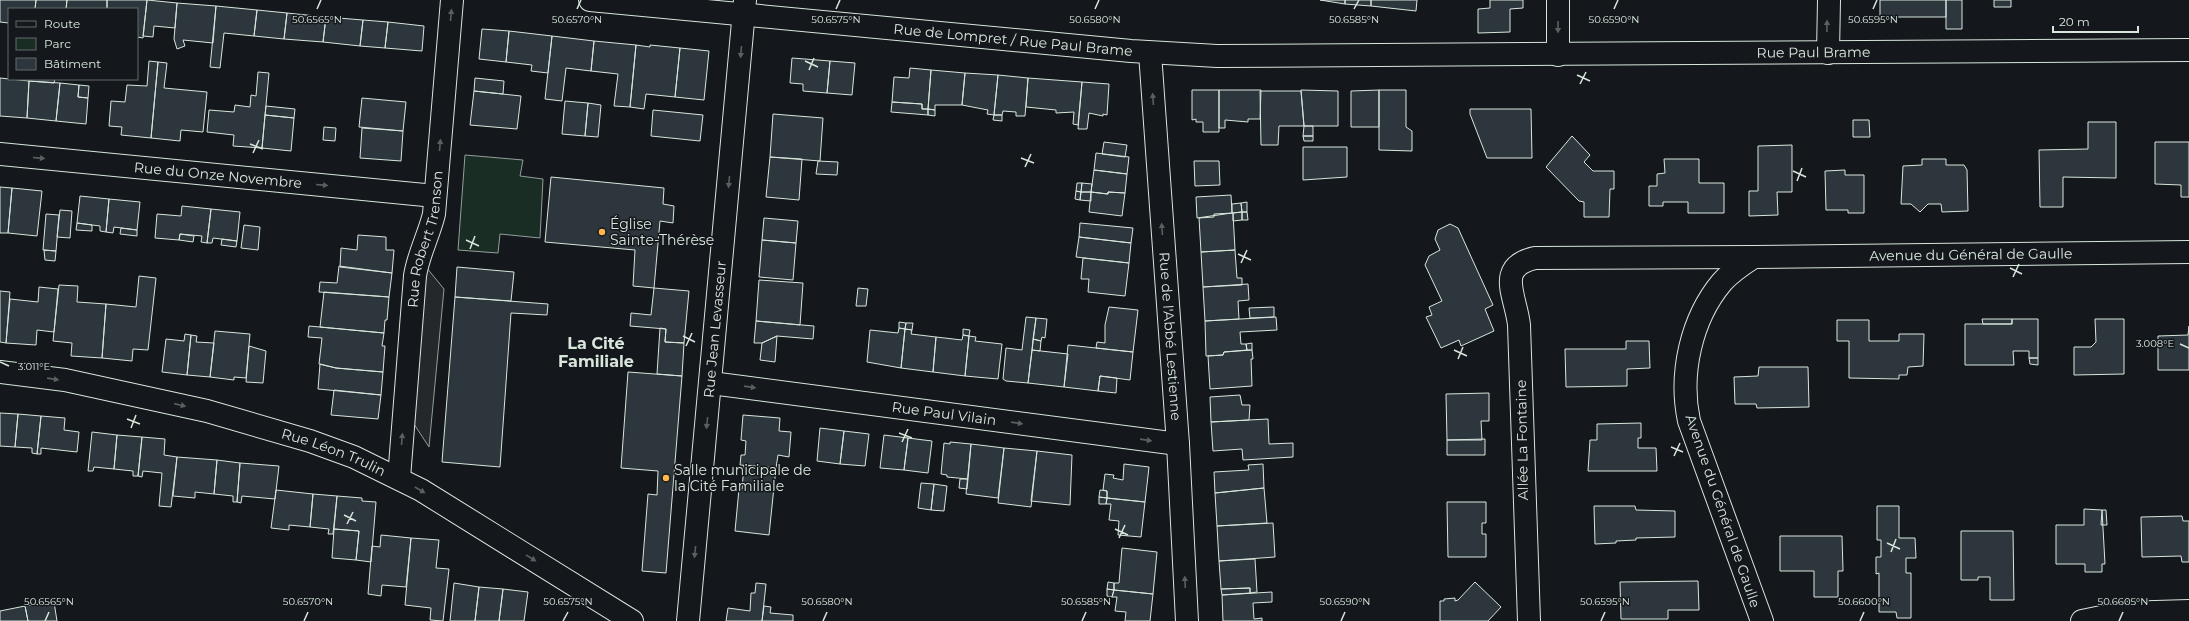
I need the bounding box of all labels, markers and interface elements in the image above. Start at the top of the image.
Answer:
legend [8,8,138,80]
scale bar [2053,8,2138,34]
one-way arrow [447,9,454,21]
text: 50.6565°N [292,13,342,26]
text: 50.6570°N [552,13,602,26]
text: 50.6575°N [811,13,861,26]
text: 50.6580°N [1069,13,1121,26]
text: 50.6585°N [1329,13,1379,26]
text: 50.6590°N [1589,13,1639,26]
text: 50.6595°N [1848,13,1898,26]
text: 20 m [2059,14,2090,29]
text: Route [44,16,80,31]
one-way arrow [1824,19,1830,32]
street label: Rue de Lompret / Rue Paul Brame [893,20,1134,60]
one-way arrow [1555,21,1561,34]
text: Parc [44,36,71,51]
street label: Rue Paul Brame [1756,43,1870,62]
one-way arrow [738,46,744,59]
text: Bâtiment [44,56,101,71]
one-way arrow [1150,93,1157,105]
one-way arrow [437,139,443,151]
one-way arrow [33,155,45,161]
street label: Rue du Onze Novembre [133,158,303,192]
street label: Rue Robert Trenson [404,170,447,308]
one-way arrow [725,176,732,188]
one-way arrow [316,182,328,188]
place label: Église Sainte-Thérèse [610,215,714,249]
one-way arrow [1159,223,1166,235]
marker: Église Sainte-Thérèse [597,227,607,237]
street label: Avenue du Général de Gaulle [1869,244,2073,265]
street label: Rue de l'Abbé Lestienne [1155,251,1185,421]
street label: Rue Jean Levasseur [700,260,730,399]
district label: La Cité Familiale [558,334,634,371]
text: 3.008°E [2136,337,2174,350]
text: 3.011°E [18,360,50,373]
one-way arrow [47,376,59,382]
street label: Allée La Fontaine [1512,380,1532,500]
one-way arrow [744,384,756,390]
street label: Rue Paul Vilain [891,398,997,429]
one-way arrow [174,402,186,408]
street label: Avenue du Général de Gaulle [1681,412,1765,610]
one-way arrow [704,417,710,429]
one-way arrow [1011,420,1023,426]
street label: Rue Léon Trulin [279,424,389,480]
one-way arrow [399,433,405,445]
one-way arrow [1140,437,1152,443]
place label: Salle municipale de la Cité Familiale [674,461,811,495]
marker: Salle municipale de la Cité Familiale [661,473,671,483]
one-way arrow [415,486,425,494]
one-way arrow [691,546,698,558]
one-way arrow [526,554,536,562]
one-way arrow [1181,576,1188,588]
text: 50.6565°N [24,595,74,608]
text: 50.6570°N [283,595,333,608]
text: 50.6575°N [543,595,593,608]
text: 50.6580°N [801,595,853,608]
text: 50.6585°N [1061,595,1111,608]
text: 50.6590°N [1320,595,1370,608]
text: 50.6595°N [1580,595,1630,608]
text: 50.6600°N [1838,595,1890,608]
text: 50.6605°N [2098,595,2148,608]

